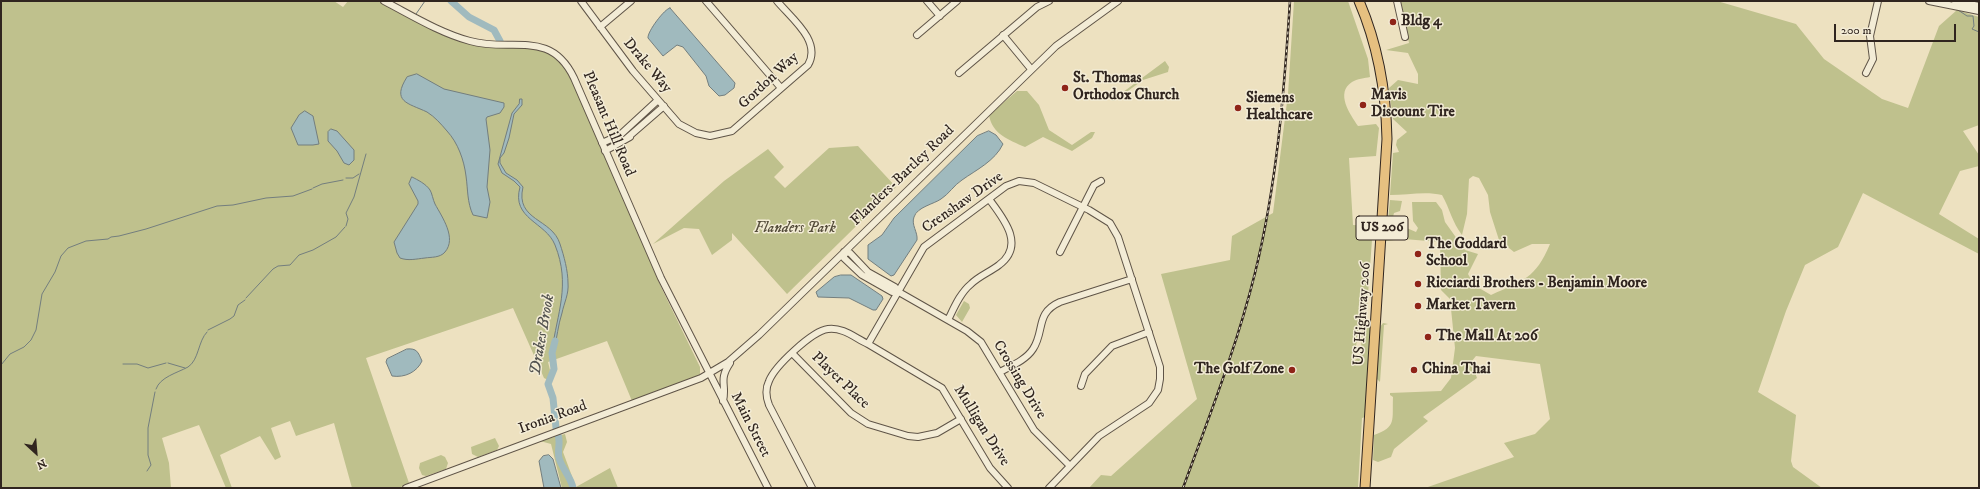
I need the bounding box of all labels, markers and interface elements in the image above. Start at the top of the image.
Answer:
place label: Bldg 4 [1401,13,1442,31]
scale bar [1836,16,1958,42]
marker: Bldg 4 [1388,17,1398,27]
text: 200 m [1841,23,1871,38]
street label: Drake Way [619,35,675,97]
street label: Gordon Way [735,49,803,113]
street label: Pleasant Hill Road [578,69,638,179]
place label: St. Thomas Orthodox Church [1073,70,1179,105]
marker: St. Thomas Orthodox Church [1060,83,1070,93]
place label: Mavis Discount Tire [1371,87,1455,122]
place label: Siemens Healthcare [1246,90,1313,125]
marker: Mavis Discount Tire [1358,100,1368,110]
marker: Siemens Healthcare [1233,103,1243,113]
street label: Flanders-Bartley Road [848,122,958,230]
street label: Crenshaw Drive [919,168,1007,238]
road number: US 206 [1356,216,1408,240]
park label: Flanders Park [754,220,836,238]
place label: The Goddard School [1426,236,1507,271]
marker: The Goddard School [1413,249,1423,259]
street label: US Highway 206 [1350,262,1376,366]
place label: Ricciardi Brothers - Benjamin Moore [1426,275,1647,293]
marker: Ricciardi Brothers - Benjamin Moore [1413,279,1423,289]
water label: Drakes Brook [526,293,560,377]
place label: Market Tavern [1426,297,1516,315]
marker: Market Tavern [1413,301,1423,311]
place label: The Mall At 206 [1436,328,1538,346]
marker: The Mall At 206 [1423,332,1433,342]
street label: Crossing Drive [989,337,1049,423]
street label: Player Place [807,349,873,413]
place label: The Golf Zone [1194,361,1284,379]
place label: China Thai [1422,361,1491,379]
marker: The Golf Zone [1287,365,1297,375]
marker: China Thai [1409,365,1419,375]
street label: Mulligan Drive [949,382,1013,470]
street label: Main Street [726,390,774,460]
street label: Ironia Road [516,397,590,439]
north arrow [16,433,56,473]
text: N [34,456,48,472]

